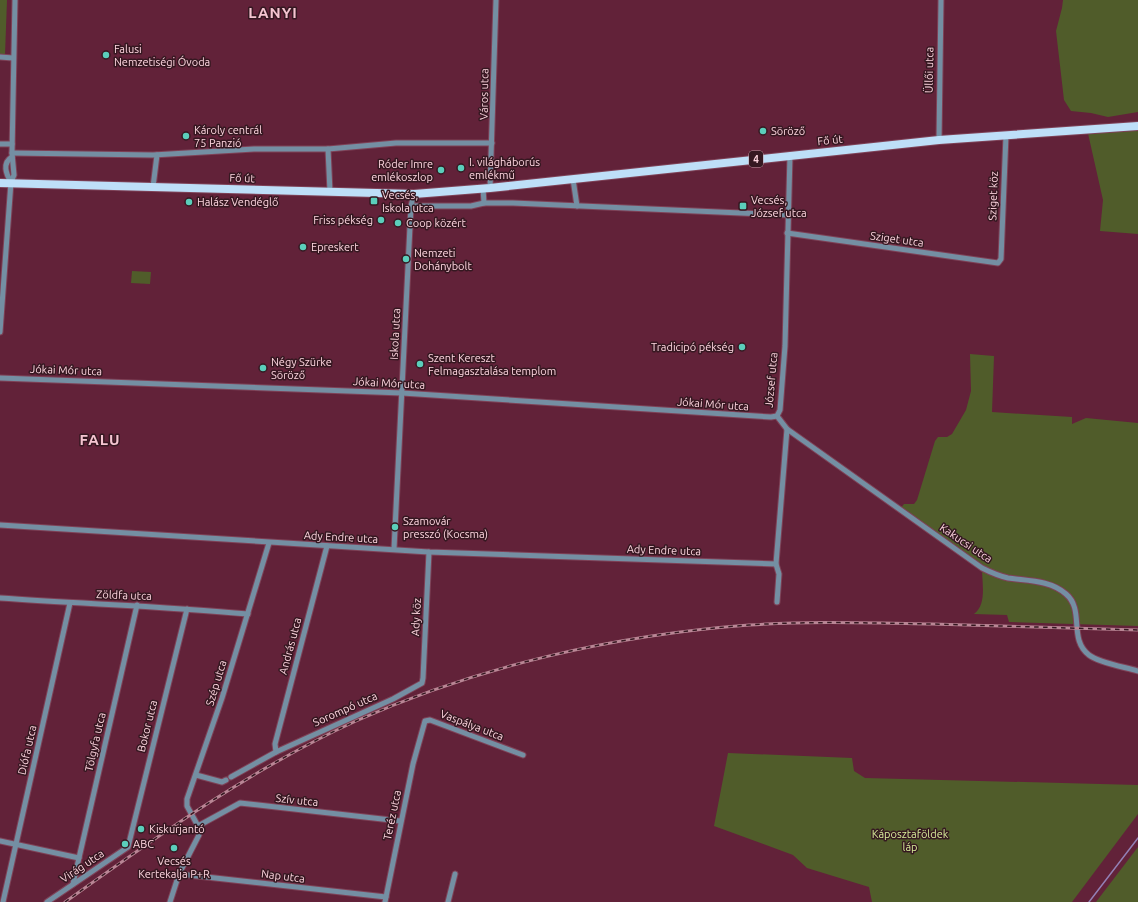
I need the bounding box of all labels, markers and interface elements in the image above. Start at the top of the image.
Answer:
district label: LANYI [248,4,298,21]
place label: Falusi Nemzetiségi Óvoda [114,43,210,68]
street label: Üllői utca [923,47,935,93]
marker: Falusi Nemzetiségi Óvoda [101,50,111,60]
street label: Város utca [478,68,490,120]
place label: Károly centrál 75 Panzió [194,124,262,149]
place label: Söröző [771,125,805,137]
marker: Söröző [758,126,768,136]
marker: Károly centrál 75 Panzió [181,131,191,141]
street label: Fő út [817,133,844,147]
road number: 4 [749,151,763,167]
place label: I. világháborús emlékmű [469,156,540,181]
place label: Róder Imre emlékoszlop [371,158,433,183]
marker: I. világháborús emlékmű [456,163,466,173]
marker: Róder Imre emlékoszlop [436,165,446,175]
street label: Sziget köz [986,171,1000,221]
street label: Fő út [229,172,256,184]
place label: Vecsés, Iskola utca [382,189,434,214]
place label: Vecsés, József utca [751,194,807,219]
place label: Halász Vendéglő [197,196,278,208]
marker: Vecsés, Iskola utca [369,196,379,206]
marker: Halász Vendéglő [184,197,194,207]
marker: Vecsés, József utca [738,201,748,211]
place label: Friss pékség [313,214,373,226]
marker: Friss pékség [376,215,386,225]
place label: Coop közért [406,217,466,229]
marker: Coop közért [393,218,403,228]
street label: Sziget utca [869,229,925,249]
place label: Epreskert [311,241,359,253]
marker: Epreskert [298,242,308,252]
place label: Nemzeti Dohánybolt [414,247,472,272]
marker: Nemzeti Dohánybolt [401,254,411,264]
street label: Iskola utca [388,308,402,360]
place label: Tradicipó pékség [651,341,734,353]
marker: Tradicipó pékség [737,342,747,352]
place label: Szent Kereszt Felmagasztalása templom [428,352,556,377]
street label: József utca [763,352,779,408]
place label: Négy Szürke Söröző [271,356,332,381]
marker: Szent Kereszt Felmagasztalása templom [415,359,425,369]
street label: Jókai Mór utca [30,363,102,377]
marker: Négy Szürke Söröző [258,363,268,373]
street label: Jókai Mór utca [353,375,425,391]
street label: Jókai Mór utca [677,395,749,413]
district label: FALU [80,431,120,448]
place label: Szamovár presszó (Kocsma) [403,515,488,541]
street label: Kakucsi utca [938,521,994,565]
marker: Szamovár presszó (Kocsma) [390,522,400,532]
street label: Ady Endre utca [304,529,378,545]
street label: Ady Endre utca [627,543,701,557]
street label: Zöldfa utca [96,588,152,602]
street label: Ady köz [409,598,423,636]
street label: András utca [277,616,303,676]
street label: Szép utca [203,659,229,707]
street label: Sorompó utca [311,689,379,729]
street label: Bokor utca [135,699,159,753]
street label: Vaspálya utca [439,707,505,743]
street label: Tölgyfa utca [82,711,108,773]
street label: Diófa utca [15,724,39,776]
street label: Teréz utca [381,789,403,841]
street label: Szív utca [275,792,319,808]
place label: Kiskurjantó [149,823,205,835]
marker: Kiskurjantó [136,824,146,834]
park label: Káposztaföldek láp [872,828,949,853]
place label: ABC [133,838,154,850]
marker: ABC [120,839,130,849]
marker: Vecsés Kertekalja P+R [169,843,179,853]
street label: Virág utca [58,847,106,885]
place label: Vecsés Kertekalja P+R [138,855,210,880]
street label: Nap utca [261,867,305,885]

